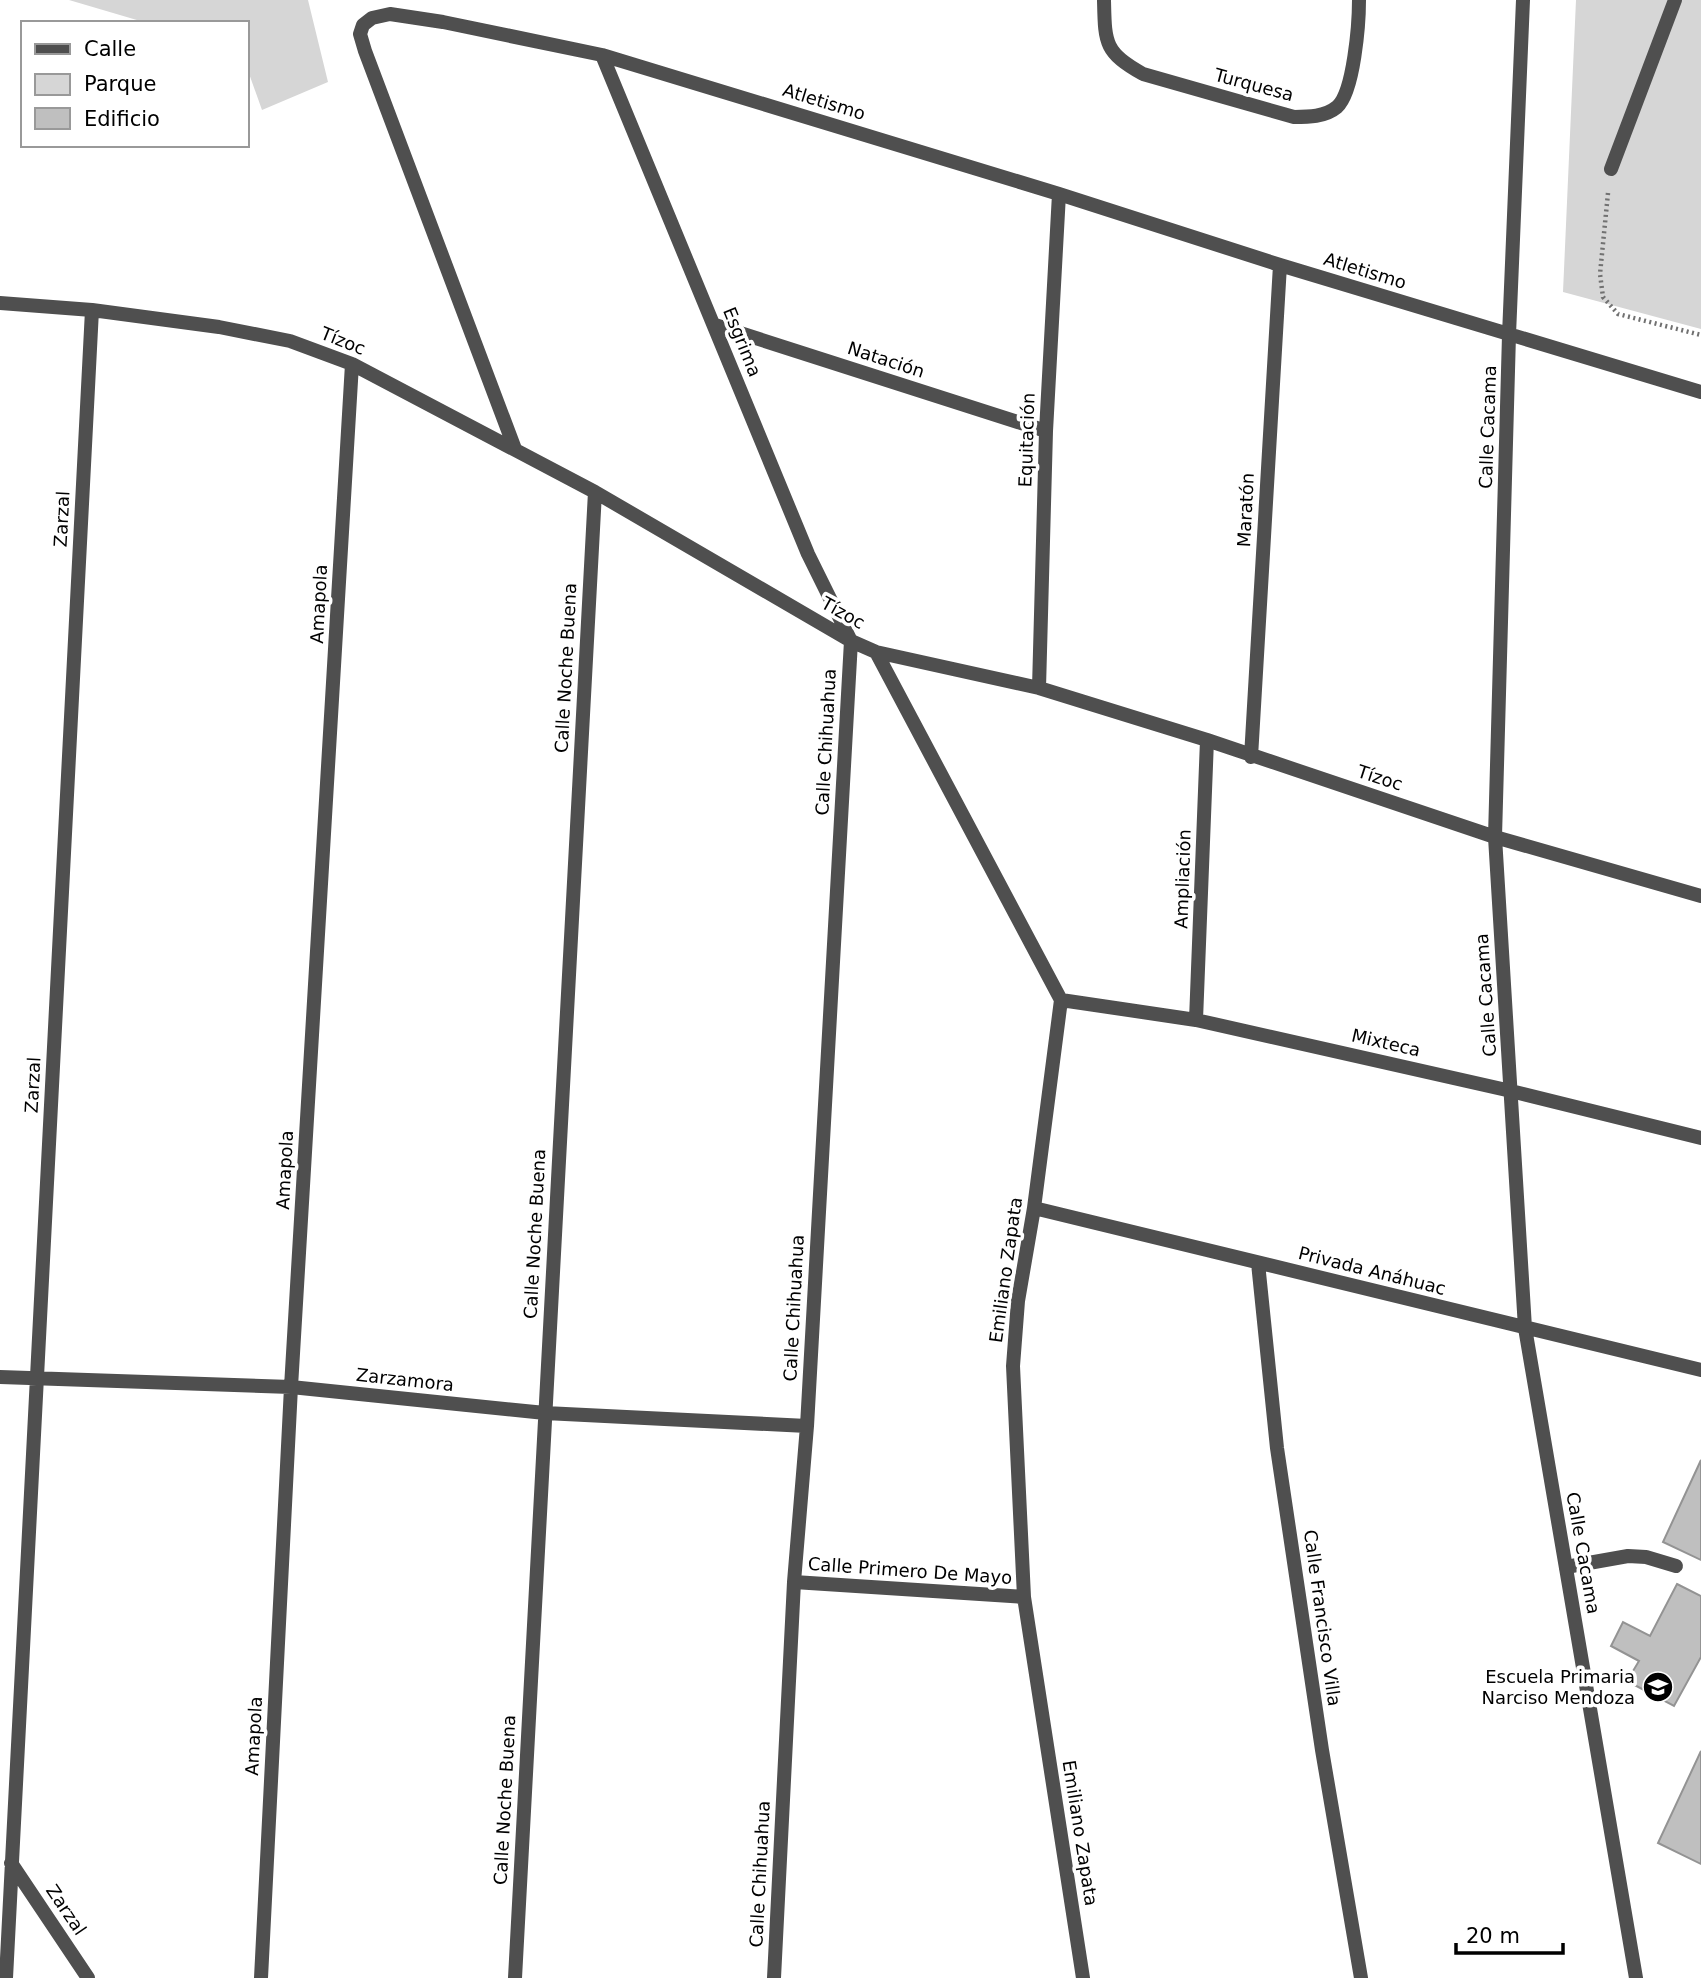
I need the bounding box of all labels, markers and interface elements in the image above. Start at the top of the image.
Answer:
legend [21,21,248,147]
text: Calle [84,37,136,61]
street label: Turquesa [1211,64,1296,105]
text: Parque [84,72,156,96]
street label: Atletismo [780,79,868,124]
text: Edificio [84,107,160,131]
street label: Atletismo [1321,248,1409,293]
street label: Esgrima [719,304,766,380]
street label: Tízoc [317,322,369,359]
street label: Natación [845,337,927,382]
street label: Calle Cacama [1475,365,1500,489]
street label: Equitación [1014,392,1039,488]
street label: Maratón [1233,472,1258,548]
street label: Zarzal [50,490,73,548]
street label: Amapola [306,564,331,644]
street label: Calle Noche Buena [551,582,580,754]
street label: Tízoc [817,592,869,633]
street label: Calle Chihuahua [811,668,840,816]
street label: Tízoc [1354,760,1405,795]
street label: Ampliación [1170,829,1195,929]
street label: Calle Cacama [1471,933,1500,1057]
street label: Mixteca [1350,1024,1423,1061]
street label: Zarzal [21,1056,44,1114]
street label: Amapola [272,1130,297,1210]
street label: Calle Noche Buena [520,1148,549,1320]
street label: Emiliano Zapata [985,1196,1026,1344]
street label: Calle Chihuahua [779,1234,808,1382]
street label: Privada Anáhuac [1296,1242,1448,1299]
street label: Zarzamora [355,1364,455,1395]
street label: Calle Cacama [1562,1490,1605,1616]
street label: Calle Francisco Villa [1300,1528,1345,1708]
street label: Calle Primero De Mayo [807,1553,1013,1588]
place label: Escuela Primaria Narciso Mendoza [1482,1666,1635,1708]
school or university icon: Escuela Primaria Narciso Mendoza [1641,1670,1675,1704]
street label: Amapola [241,1696,266,1776]
street label: Calle Noche Buena [490,1714,519,1886]
street label: Emiliano Zapata [1059,1759,1102,1907]
street label: Calle Chihuahua [745,1800,774,1948]
street label: Zarzal [42,1881,91,1939]
scale bar [1456,1912,1563,1956]
text: 20 m [1466,1924,1520,1948]

